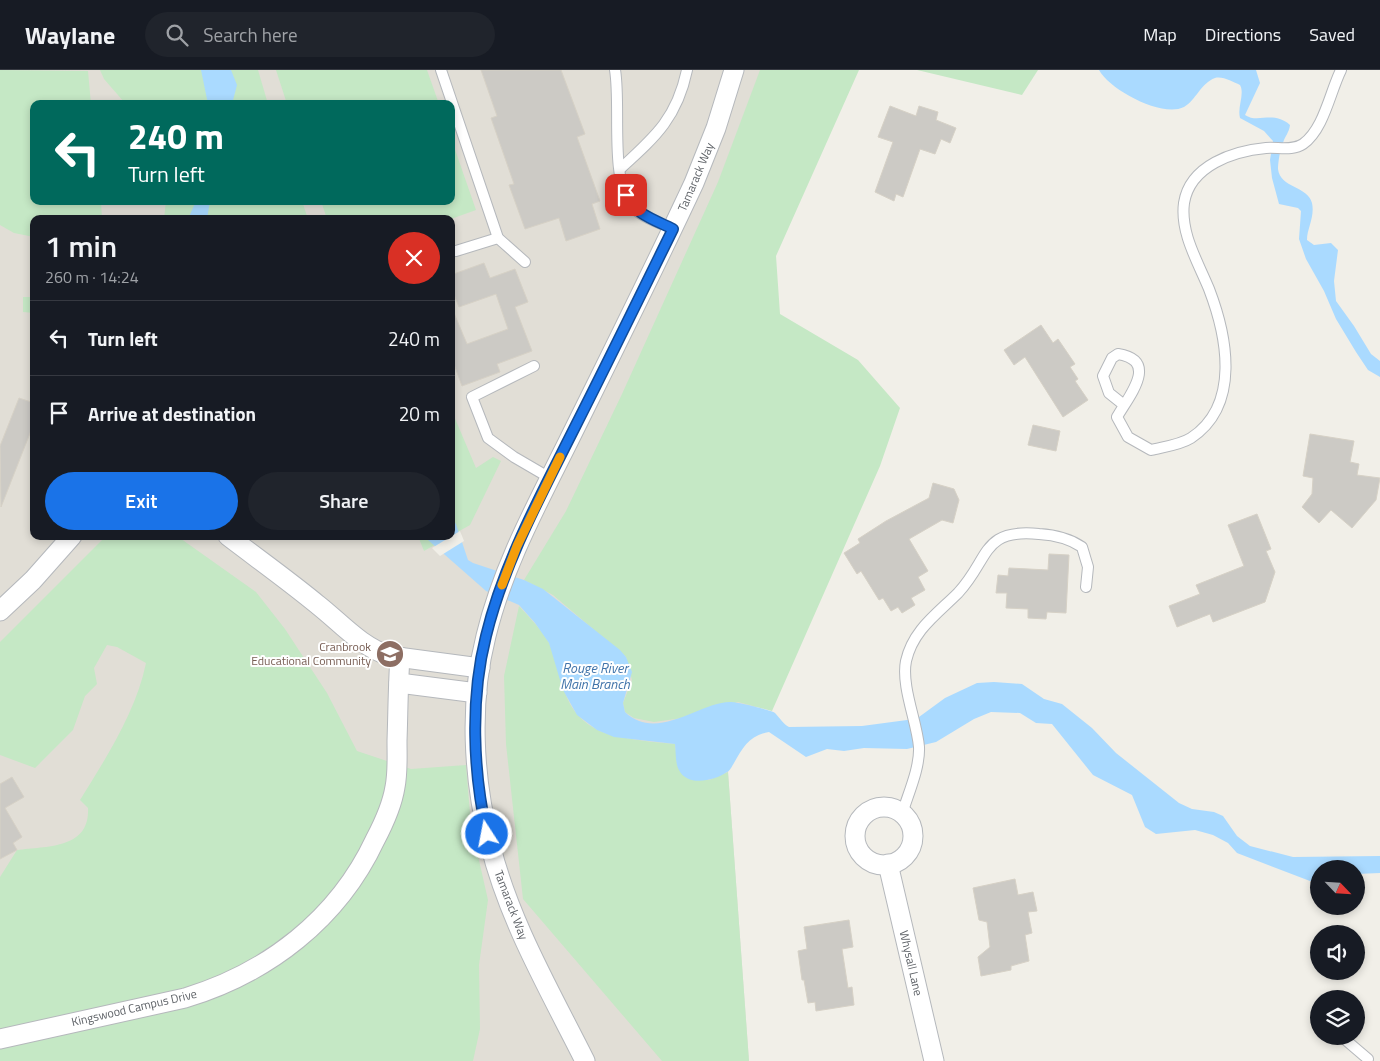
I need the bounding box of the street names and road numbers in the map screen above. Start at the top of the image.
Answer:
street label: Tamarack Way [672,139,719,214]
street label: Tamarack Way [489,867,534,943]
street label: Whysall Lane [895,928,928,998]
street label: Kingswood Campus Drive [69,984,198,1031]

